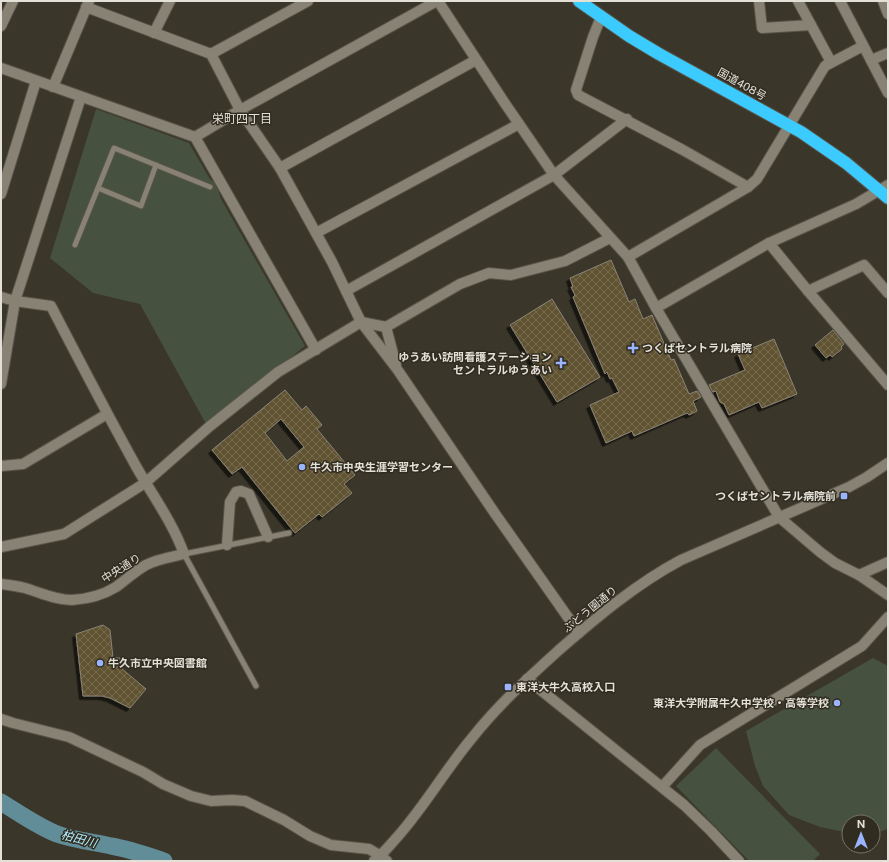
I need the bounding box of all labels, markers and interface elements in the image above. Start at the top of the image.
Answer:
street label: 国道408号 [716,66,768,102]
district label: 栄町四丁目 [212,112,272,126]
marker: つくばセントラル病院 [627,342,639,354]
place label: つくばセントラル病院 [642,342,752,354]
place label: ゆうあい訪問看護ステーション セントラルゆうあい [398,351,552,376]
marker: ゆうあい訪問看護ステーション セントラルゆうあい [555,357,567,369]
place label: 牛久市中央生涯学習センター [310,461,453,473]
marker: 牛久市中央生涯学習センター [297,462,307,472]
place label: つくばセントラル病院前 [715,490,836,502]
marker: つくばセントラル病院前 [839,491,849,501]
street label: 中央通り [99,551,143,585]
street label: ぶどう園通り [561,584,619,634]
place label: 牛久市立中央図書館 [108,657,207,669]
marker: 牛久市立中央図書館 [95,658,105,668]
place label: 東洋大牛久高校入口 [516,681,615,693]
marker: 東洋大牛久高校入口 [503,682,513,692]
place label: 東洋大学附属牛久中学校・高等学校 [653,697,829,709]
marker: 東洋大学附属牛久中学校・高等学校 [832,698,842,708]
north arrow [841,814,881,854]
text: N [857,818,865,830]
water label: 柏田川 [60,828,100,851]

